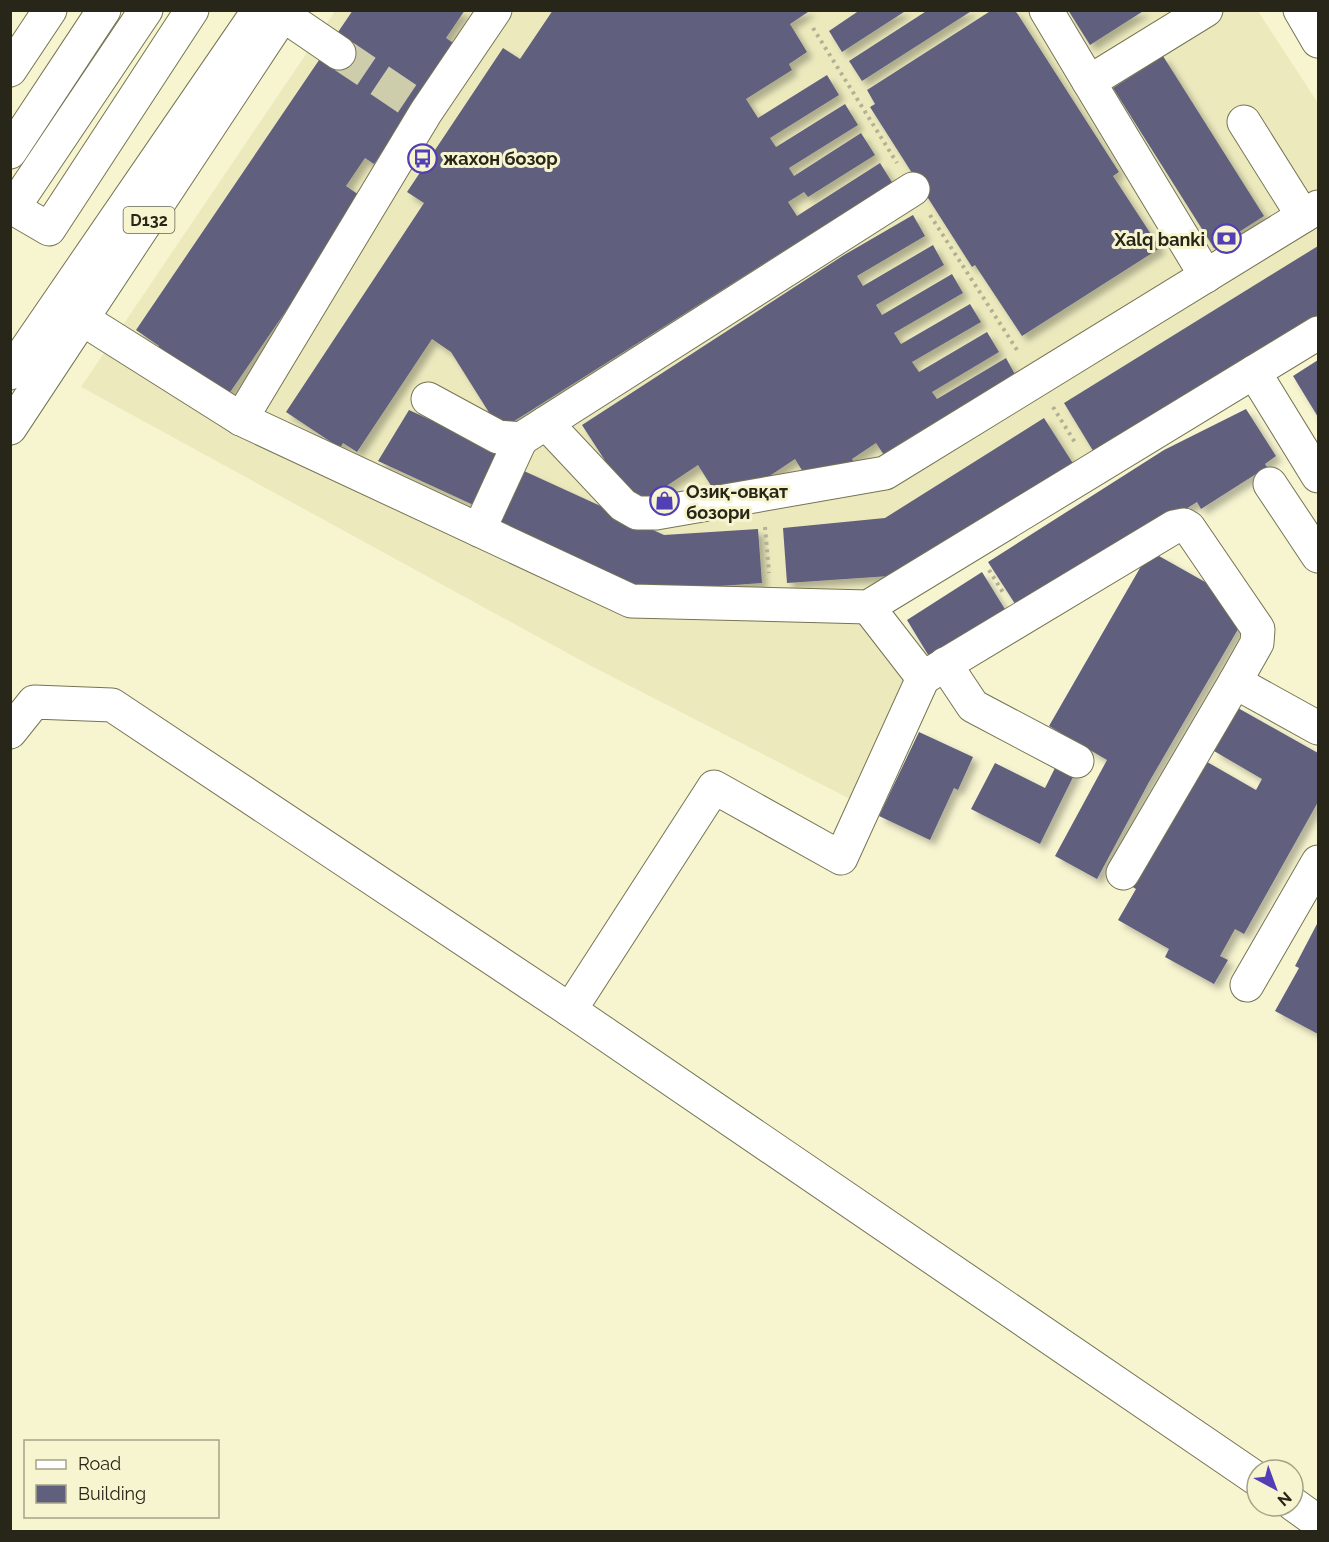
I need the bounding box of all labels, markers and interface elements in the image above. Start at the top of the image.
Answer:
bus stop icon: жахон бозор [406,142,438,174]
place label: жахон бозор [443,148,558,169]
road number: D132 [124,207,174,233]
bank icon: Xalq banki [1210,223,1242,255]
place label: Xalq banki [1114,229,1205,250]
place label: Озиқ-овқат бозори [686,481,788,523]
shop icon: Озиқ-овқат бозори [649,485,681,517]
legend [24,1440,219,1518]
text: Road [78,1453,121,1474]
north arrow [1245,1458,1305,1518]
text: Building [78,1483,146,1504]
text: N [1274,1488,1295,1510]

